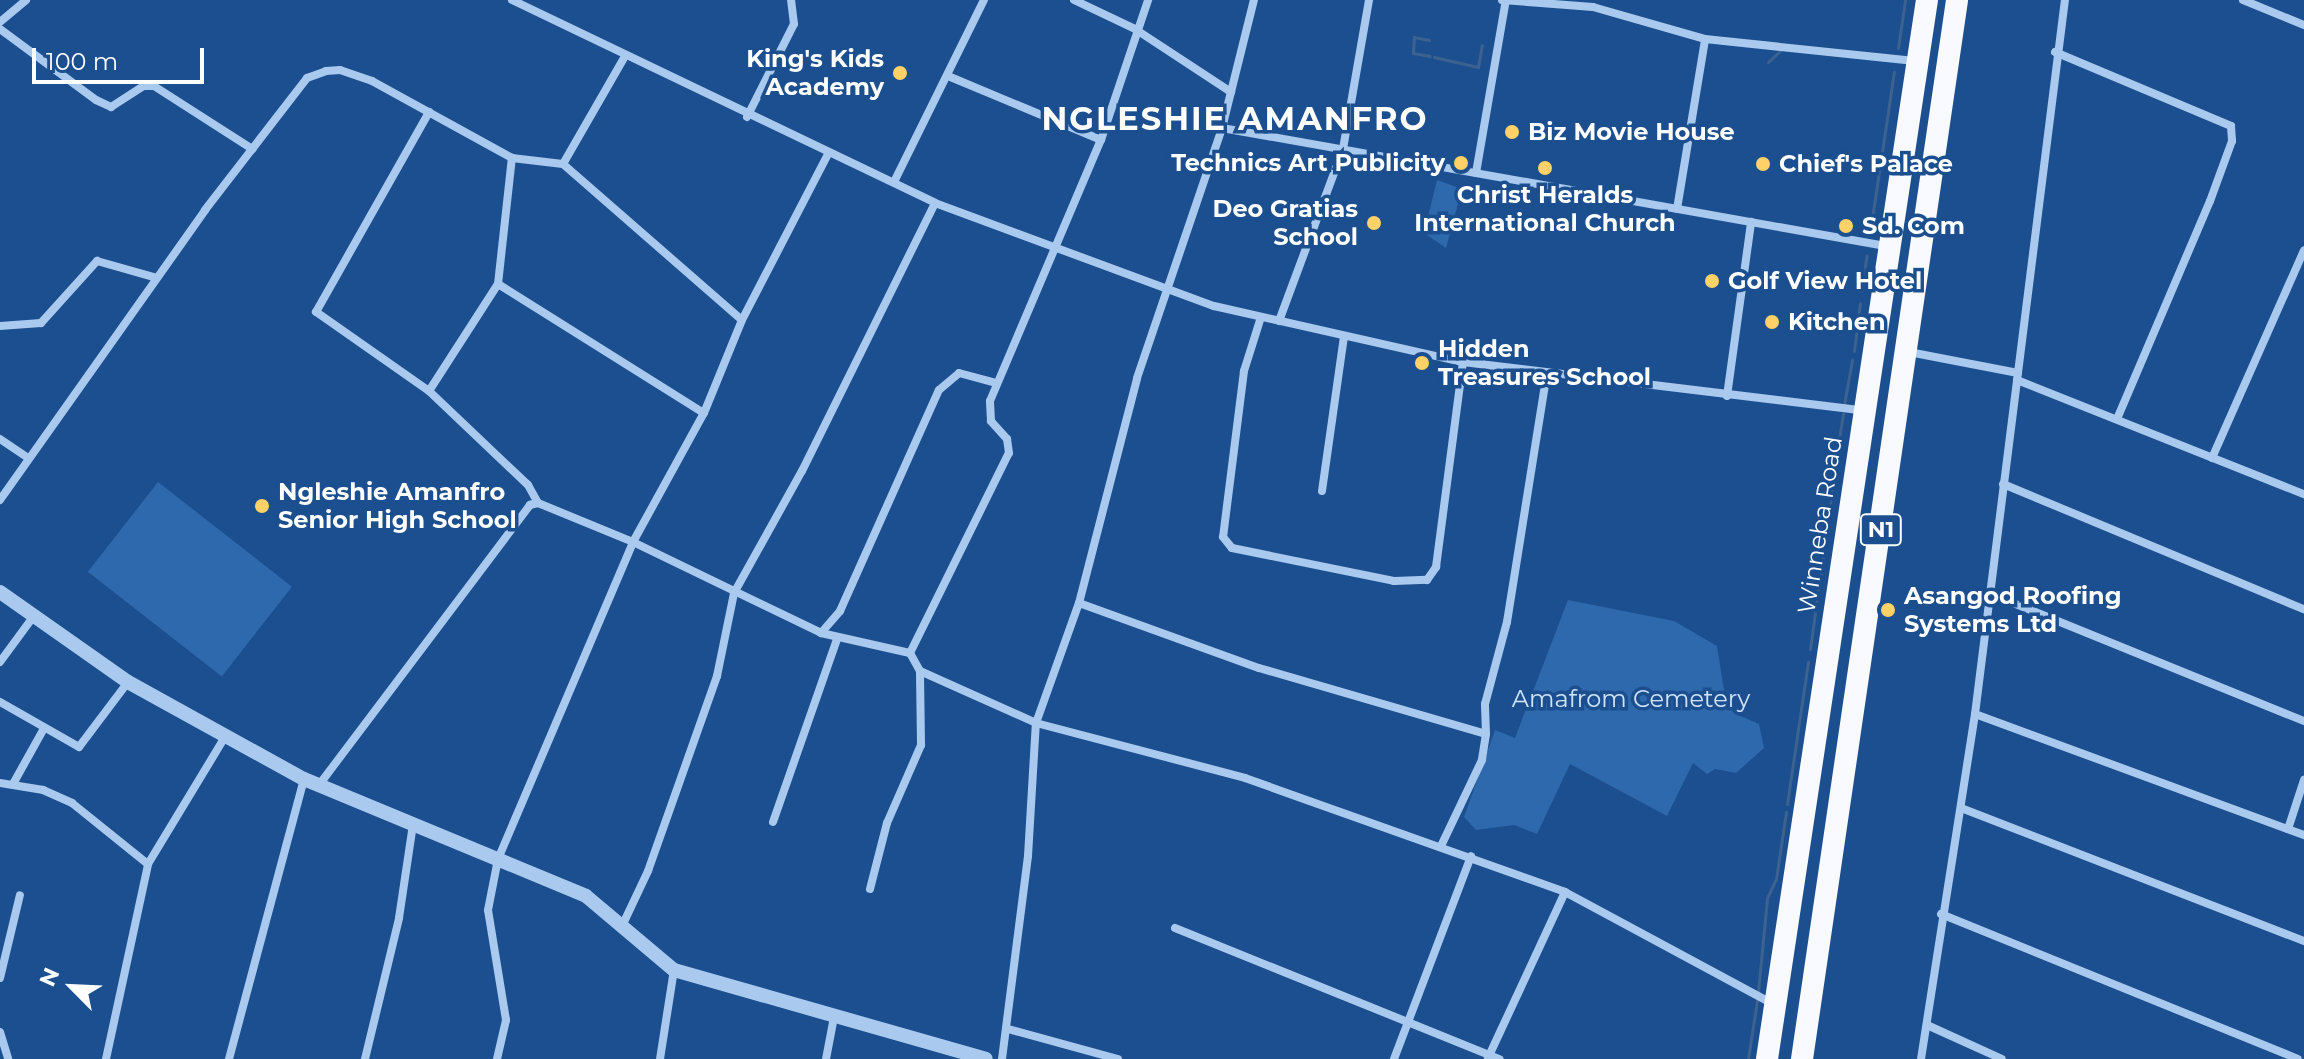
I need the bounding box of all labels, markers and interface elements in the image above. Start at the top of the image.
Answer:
scale bar [36,32,208,82]
place label: King's Kids Academy [746,45,884,101]
text: 100 m [46,47,118,76]
marker: King's Kids Academy [891,64,909,82]
district label: NGLESHIE AMANFRO [1041,100,1429,138]
place label: Biz Movie House [1528,118,1735,146]
marker: Biz Movie House [1503,123,1521,141]
place label: Technics Art Publicity [1171,149,1445,177]
place label: Chief's Palace [1779,150,1953,178]
marker: Technics Art Publicity [1452,154,1470,172]
marker: Chief's Palace [1754,155,1772,173]
marker: Christ Heralds International Church [1536,159,1554,177]
place label: Christ Heralds International Church [1414,181,1676,237]
place label: Deo Gratias School [1213,195,1358,251]
place label: Sd. Com [1862,212,1965,240]
marker: Deo Gratias School [1365,214,1383,232]
marker: Sd. Com [1837,217,1855,235]
place label: Golf View Hotel [1728,267,1922,295]
marker: Golf View Hotel [1703,272,1721,290]
place label: Kitchen [1788,308,1886,336]
marker: Kitchen [1763,313,1781,331]
place label: Hidden Treasures School [1438,335,1651,391]
marker: Hidden Treasures School [1413,354,1431,372]
street label: Winneba Road [1792,434,1848,616]
place label: Ngleshie Amanfro Senior High School [278,478,517,534]
marker: Ngleshie Amanfro Senior High School [253,497,271,515]
road number: N1 [1859,512,1903,548]
place label: Asangod Roofing Systems Ltd [1904,582,2122,638]
marker: Asangod Roofing Systems Ltd [1879,601,1897,619]
park label: Amafrom Cemetery [1512,685,1750,713]
north arrow [32,947,112,1027]
text: N [34,963,66,991]

